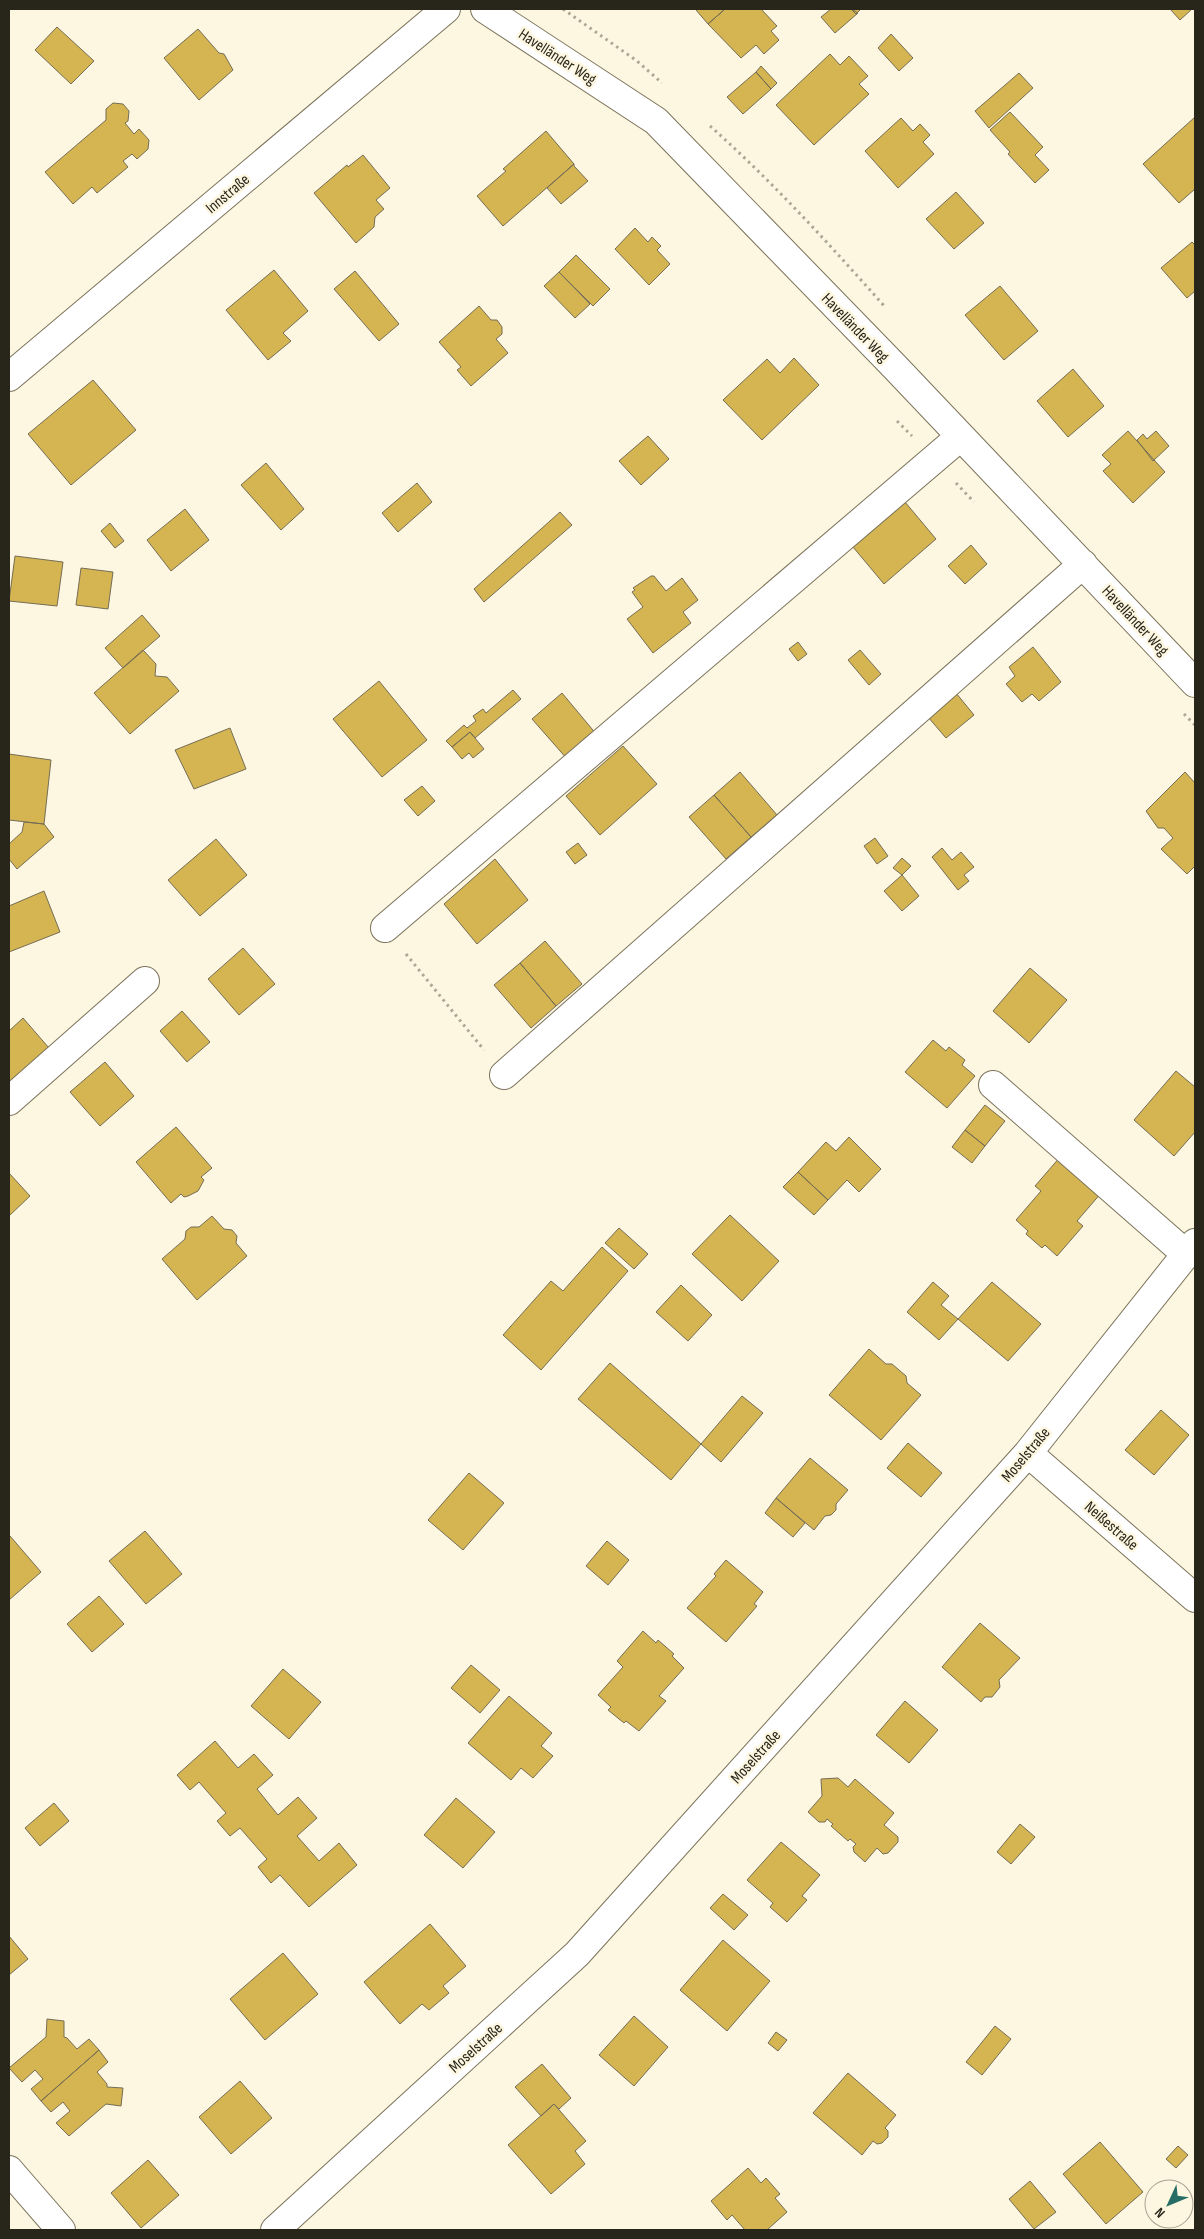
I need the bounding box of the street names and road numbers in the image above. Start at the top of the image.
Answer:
street label: Havelländer Weg [515,25,600,89]
street label: Innstraße [202,170,254,218]
street label: Havelländer Weg [817,289,893,367]
street label: Havelländer Weg [1098,582,1172,660]
street label: Moselstraße [998,1424,1055,1486]
street label: Neißestraße [1080,1498,1142,1555]
street label: Moselstraße [727,1726,785,1788]
street label: Moselstraße [445,2019,507,2077]

